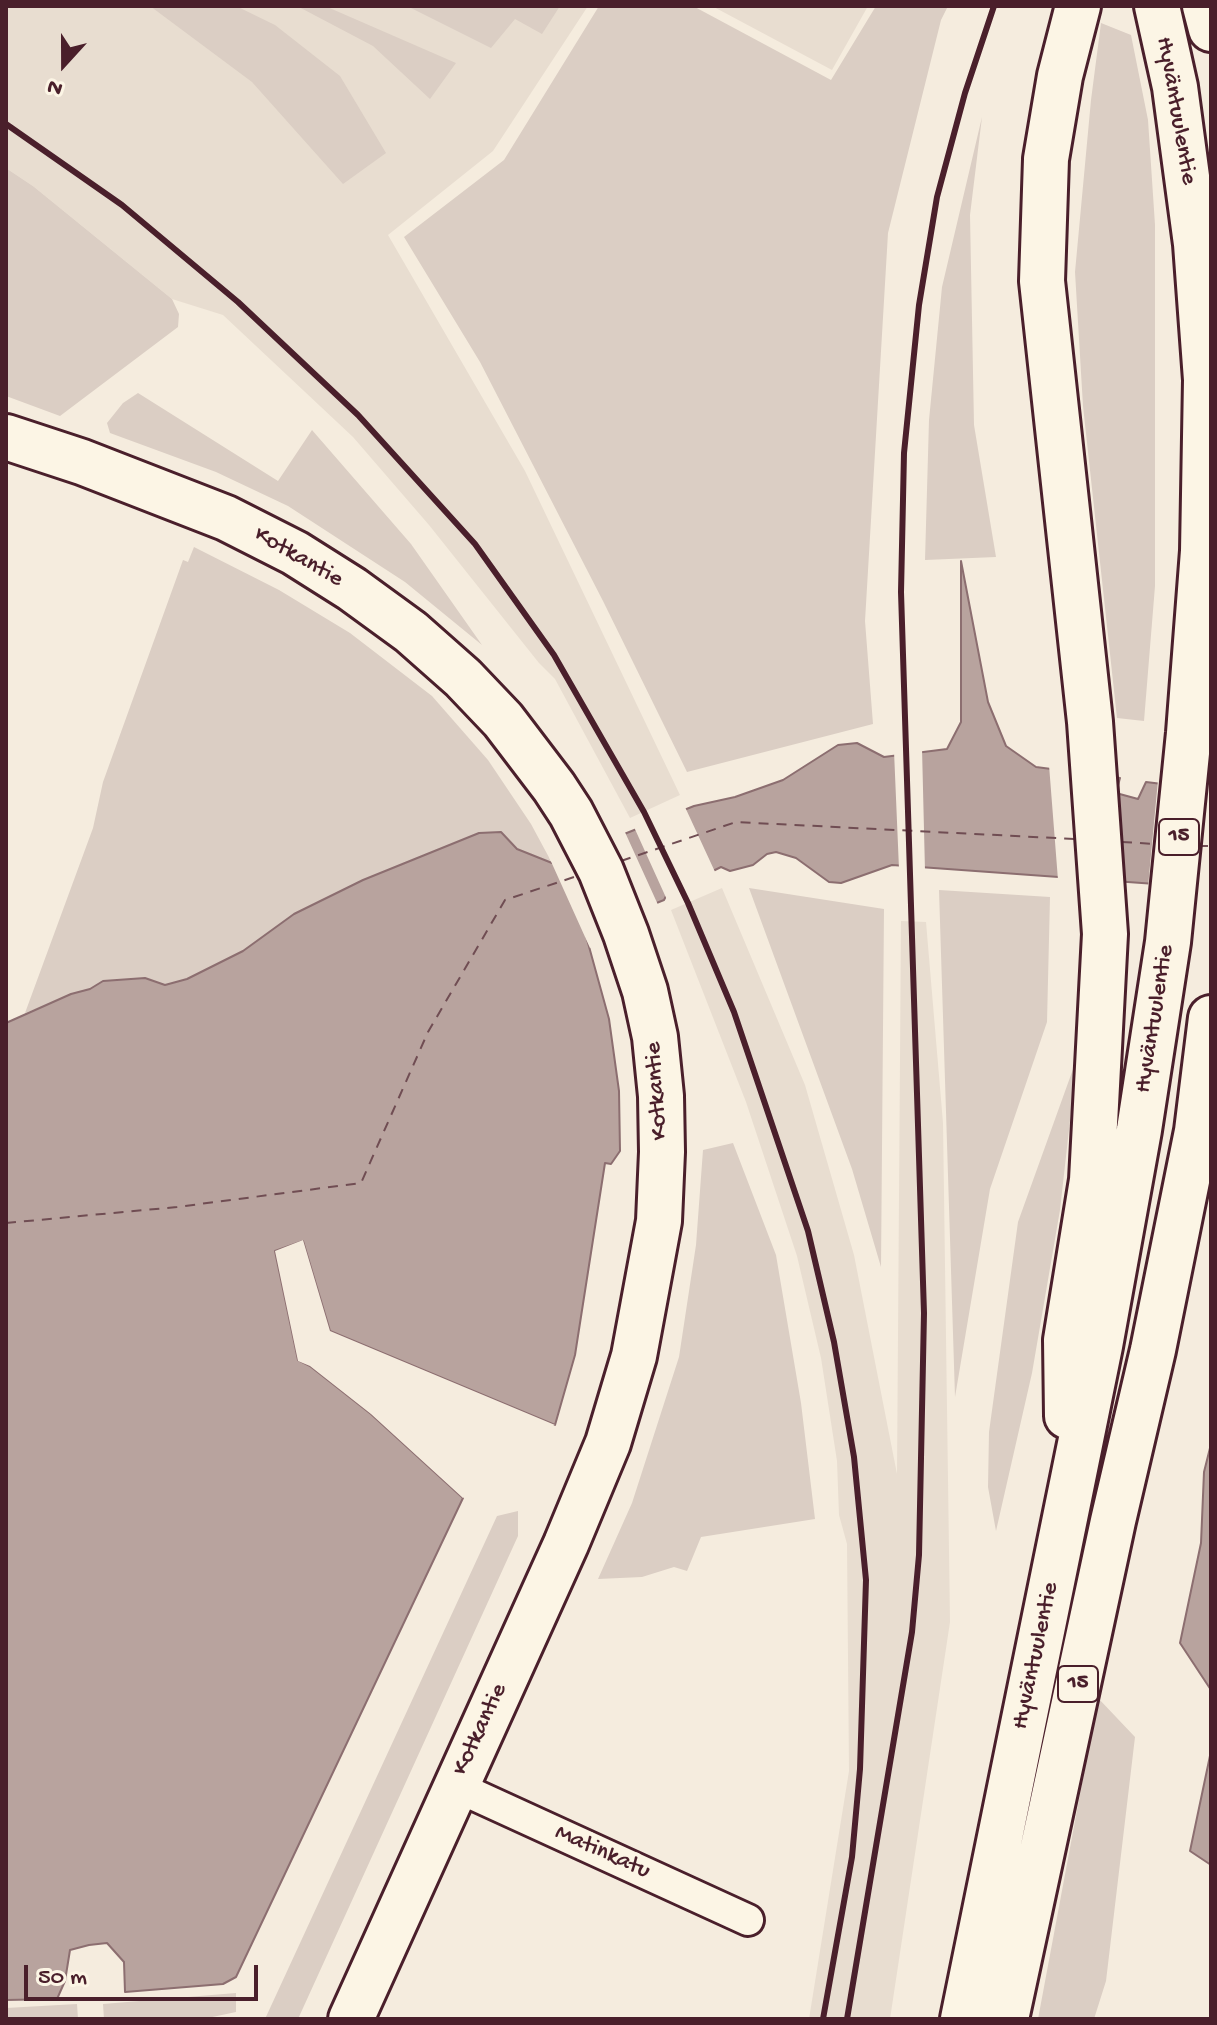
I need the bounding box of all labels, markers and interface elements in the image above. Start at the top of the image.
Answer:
north arrow [24,24,104,104]
street label: Hyväntuulentie [1148,35,1202,187]
text: N [44,72,67,101]
street label: Kotkantie [248,521,348,595]
road number: 15 [1159,819,1199,855]
street label: Hyväntuulentie [1130,943,1182,1095]
street label: Kotkantie [640,1041,676,1141]
street label: Hyväntuulentie [1007,1580,1067,1732]
road number: 15 [1058,1666,1098,1702]
street label: Kotkantie [447,1679,515,1781]
street label: Matinkatu [550,1819,654,1887]
scale bar [28,1949,262,1999]
text: 50 m [38,1964,87,1993]

